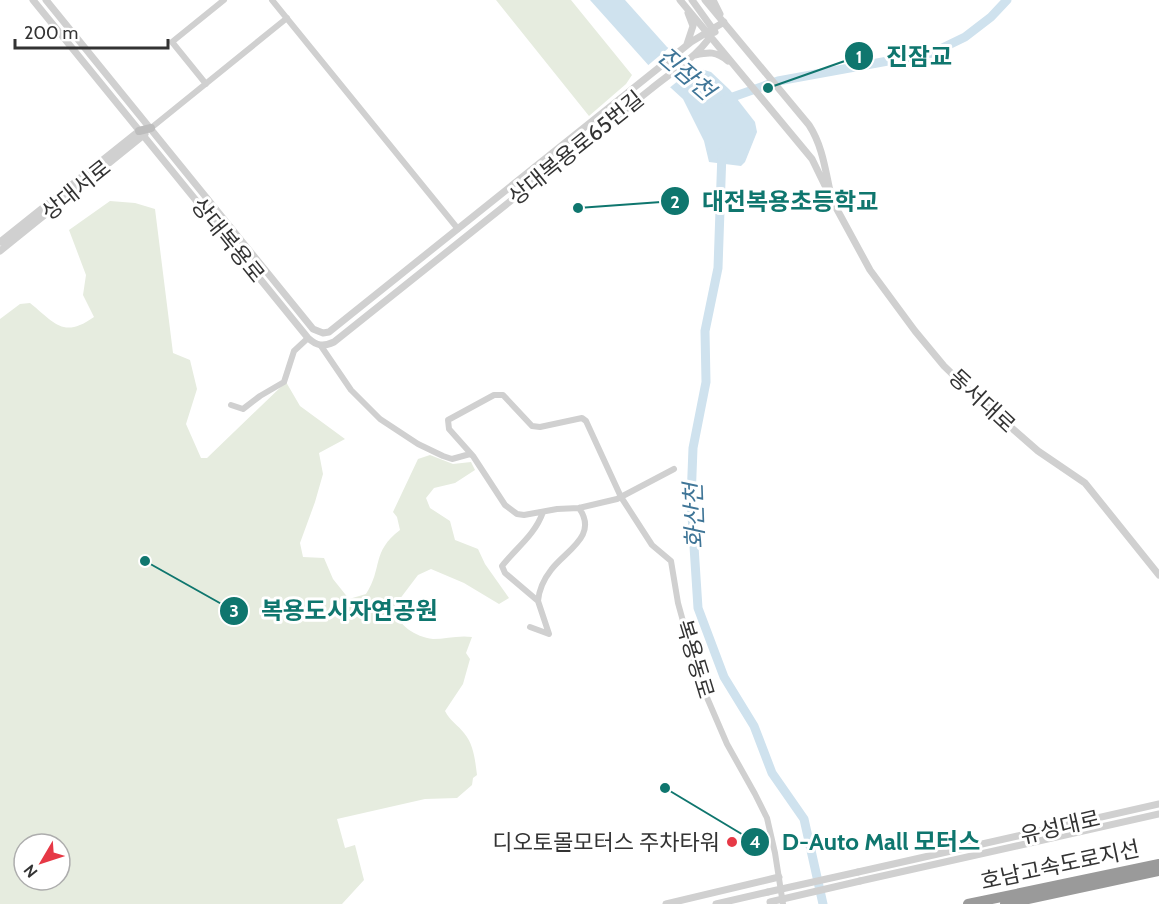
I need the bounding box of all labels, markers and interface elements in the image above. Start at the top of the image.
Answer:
scale bar [15,12,168,50]
text: 200 m [24,22,78,44]
callout: 진잠교 [844,35,964,77]
water label: 진잠천 [651,40,723,108]
text: 진잠교 [886,42,952,71]
text: 1 [856,46,862,68]
street label: 상대복용로65번길 [503,85,649,211]
street label: 상대서로 [36,154,116,226]
callout: 대전복용초등학교 [660,180,890,222]
text: 대전복용초등학교 [702,187,878,216]
text: 2 [670,191,680,213]
street label: 상대복용로 [186,192,270,288]
street label: 동서대로 [943,364,1021,438]
water label: 화산천 [678,479,710,550]
callout: 복용도시자연공원 [219,590,450,632]
text: 복용도시자연공원 [261,596,437,625]
text: 3 [229,600,239,622]
street label: 복용동로 [670,616,720,702]
street label: 유성대로 [1018,805,1102,849]
callout: D-Auto Mall 모터스 [740,821,993,863]
text: D-Auto Mall 모터스 [782,827,980,856]
place label: 디오토몰모터스 주차타워 [492,829,720,856]
text: 4 [749,831,761,853]
north arrow [12,832,72,892]
marker: 디오토몰모터스 주차타워 [725,835,739,849]
street label: 호남고속도로지선 [978,835,1142,895]
text: N [20,861,42,881]

